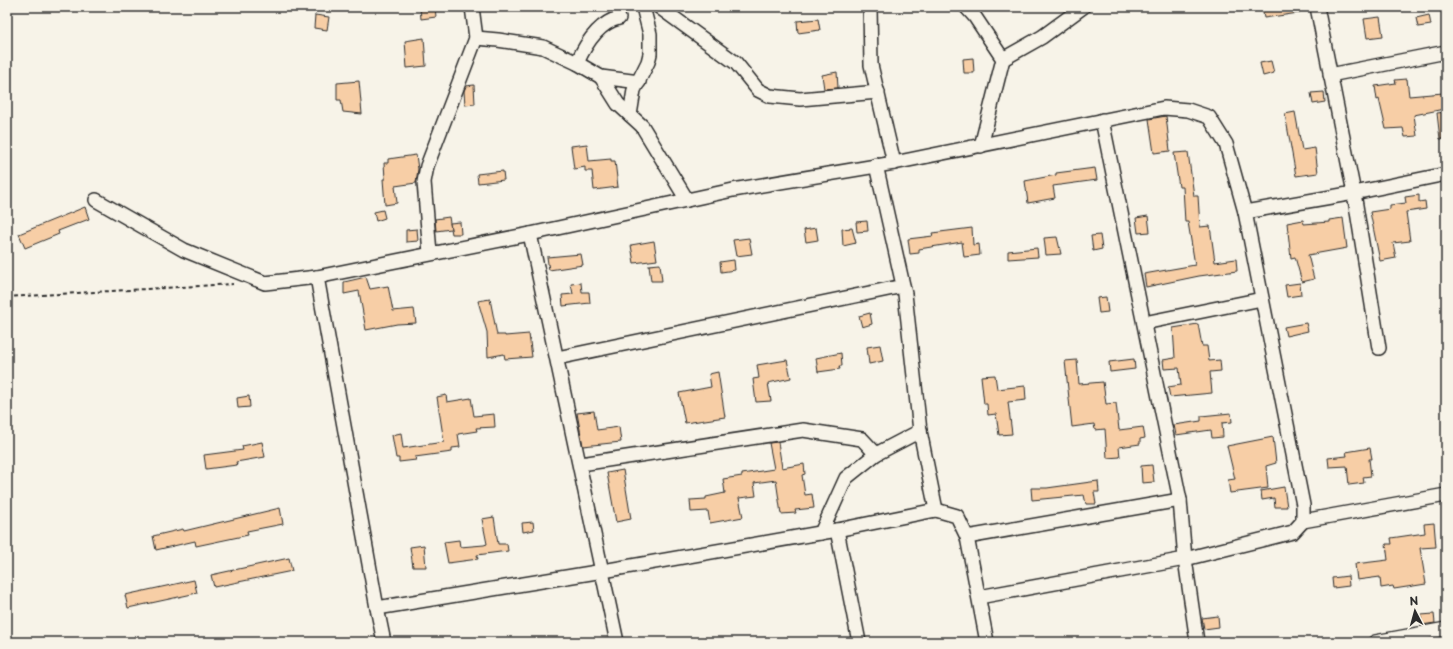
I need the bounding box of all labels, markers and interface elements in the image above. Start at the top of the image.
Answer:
north arrow [1395,591,1435,631]
text: N [1409,592,1419,609]

